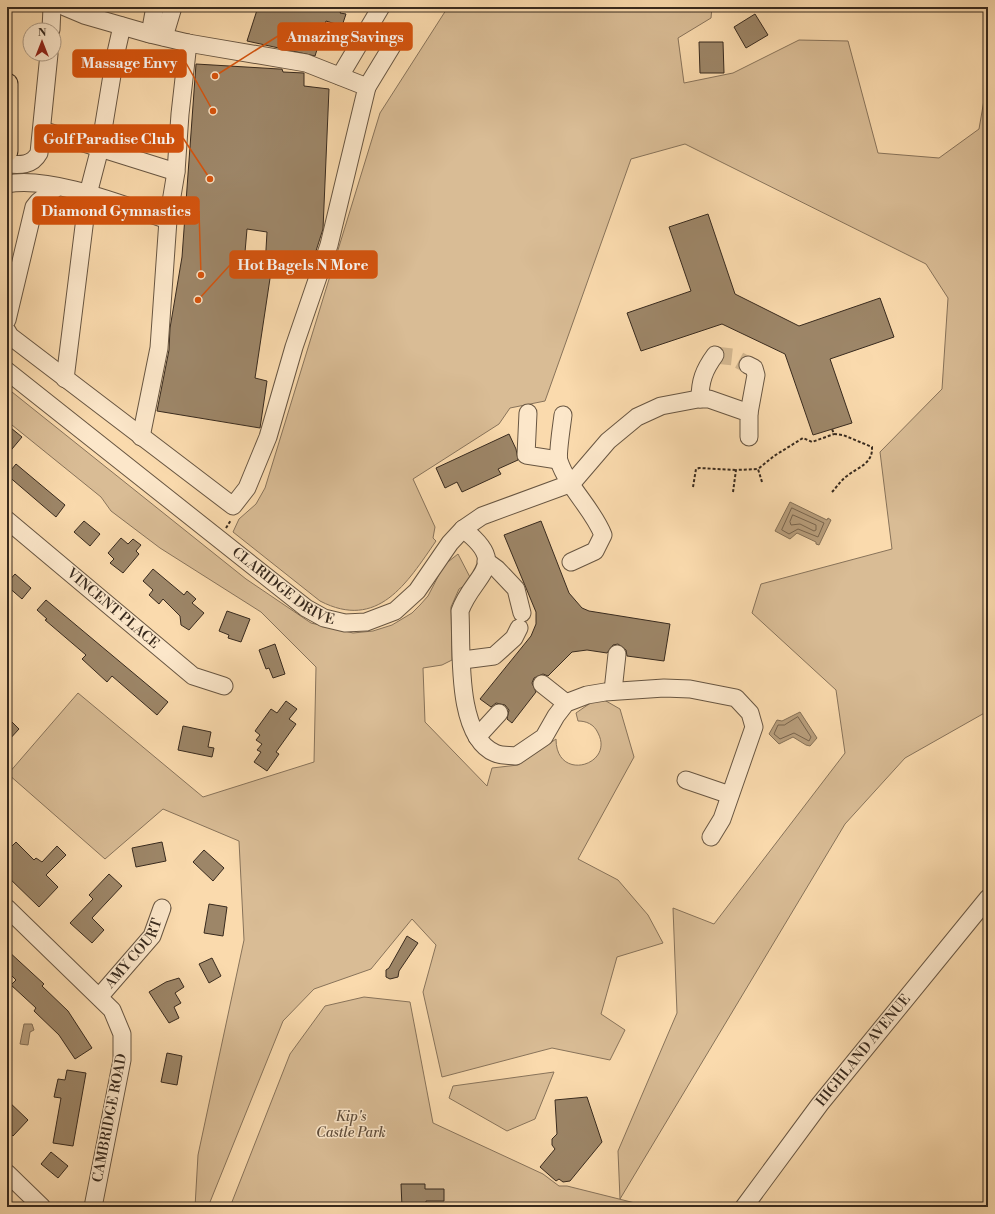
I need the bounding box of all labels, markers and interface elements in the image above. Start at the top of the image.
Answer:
north arrow [22,22,62,62]
callout: Amazing Savings [278,23,412,50]
text: N [38,26,47,40]
text: Amazing Savings [285,28,404,47]
callout: Massage Envy [73,50,186,77]
text: Massage Envy [81,54,178,73]
callout: Golf Paradise Club [35,125,183,152]
text: Golf Paradise Club [43,130,175,149]
callout: Diamond Gymnastics [33,197,199,224]
text: Diamond Gymnastics [41,202,191,221]
callout: Hot Bagels N More [230,251,377,278]
text: Hot Bagels N More [237,256,369,275]
street label: CLARIDGE DRIVE [228,544,336,629]
street label: VINCENT PLACE [62,564,163,653]
street label: AMY COURT [101,916,167,993]
street label: HIGHLAND AVENUE [812,991,915,1110]
street label: CAMBRIDGE ROAD [89,1052,131,1184]
park label: Kip's Castle Park [316,1108,386,1142]

